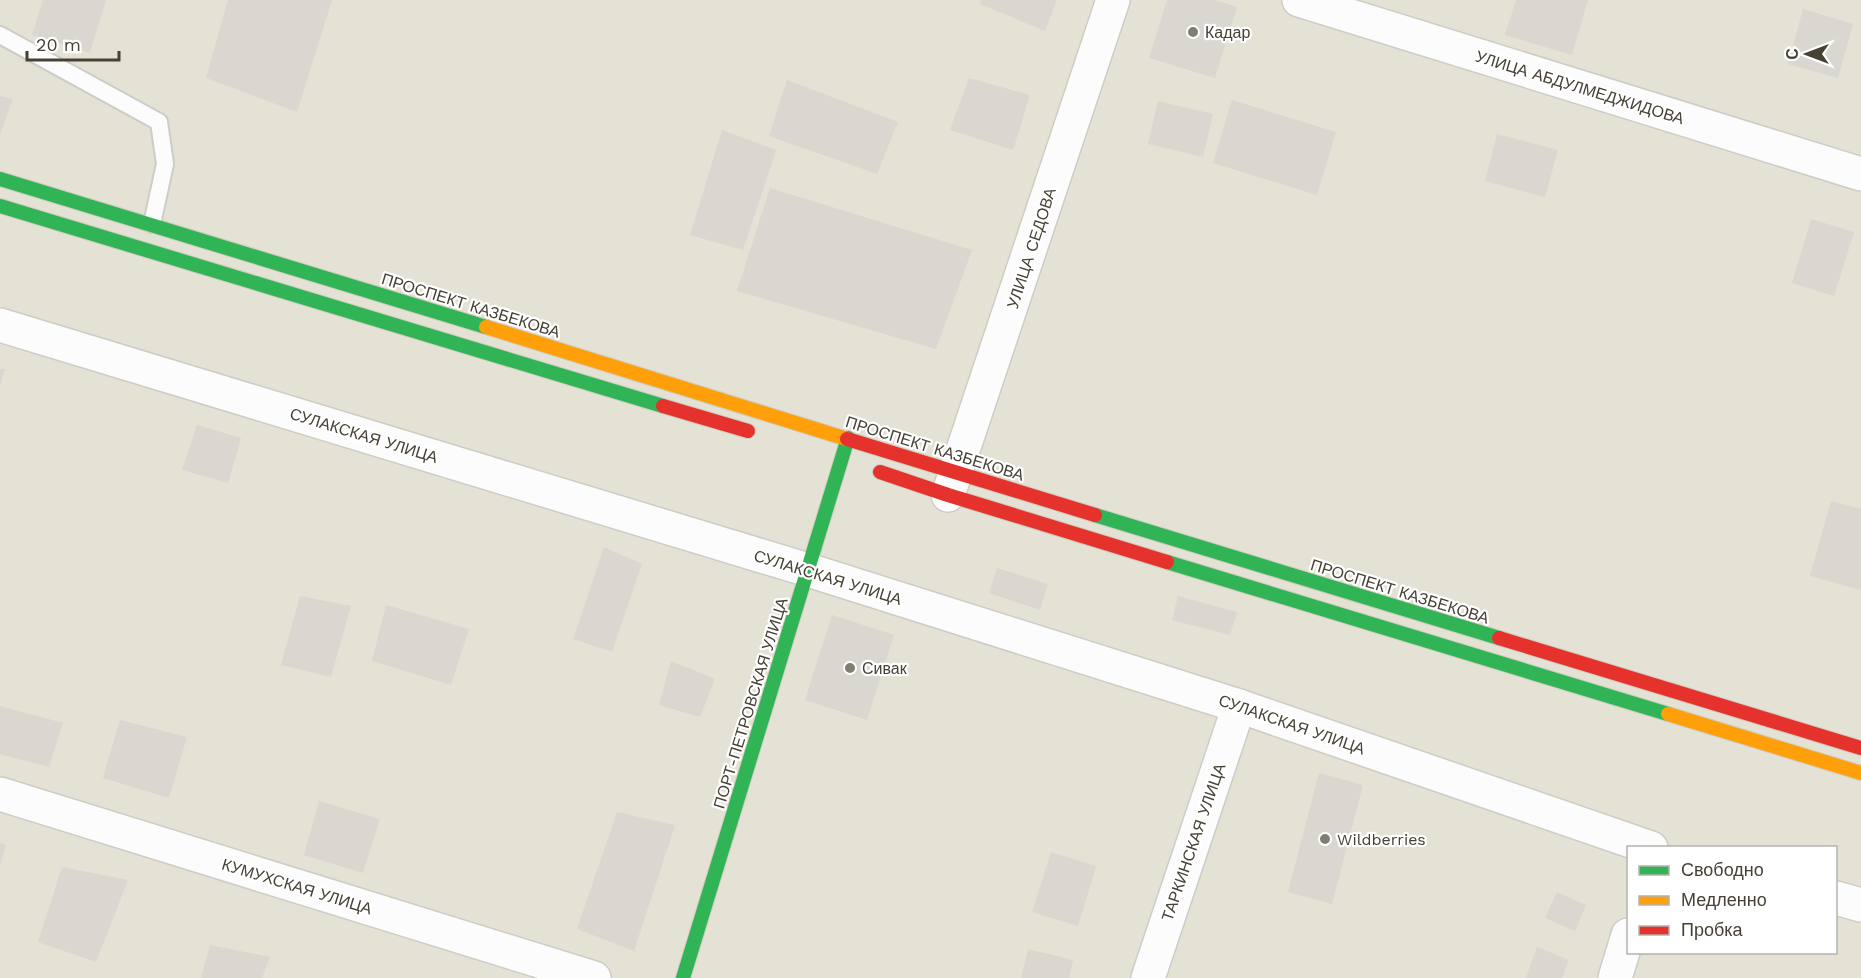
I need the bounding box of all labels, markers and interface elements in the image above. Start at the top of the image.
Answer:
place label: Кадар [1205,23,1250,42]
scale bar [27,24,118,62]
north arrow [1777,24,1837,84]
marker: Кадар [1186,25,1200,39]
text: 20 m [36,34,81,55]
street label: УЛИЦА АБДУЛМЕДЖИДОВА [1473,47,1687,128]
text: С [1783,48,1802,60]
street label: УЛИЦА СЕДОВА [1003,185,1060,311]
street label: ПРОСПЕКТ КАЗБЕКОВА [379,269,563,342]
street label: СУЛАКСКАЯ УЛИЦА [288,404,440,467]
street label: ПРОСПЕКТ КАЗБЕКОВА [843,412,1027,485]
street label: СУЛАКСКАЯ УЛИЦА [752,546,904,609]
street label: ПРОСПЕКТ КАЗБЕКОВА [1308,555,1492,628]
street label: ПОРТ-ПЕТРОВСКАЯ УЛИЦА [709,595,792,811]
place label: Сивак [862,659,908,678]
marker: Сивак [843,661,857,675]
street label: СУЛАКСКАЯ УЛИЦА [1216,690,1368,759]
street label: ТАРКИНСКАЯ УЛИЦА [1158,760,1230,924]
place label: Wildberries [1337,830,1426,849]
marker: Wildberries [1318,832,1332,846]
legend [1627,846,1837,954]
street label: КУМУХСКАЯ УЛИЦА [219,855,375,918]
text: Свободно [1681,859,1764,880]
text: Медленно [1681,889,1767,910]
text: Пробка [1681,919,1744,940]

